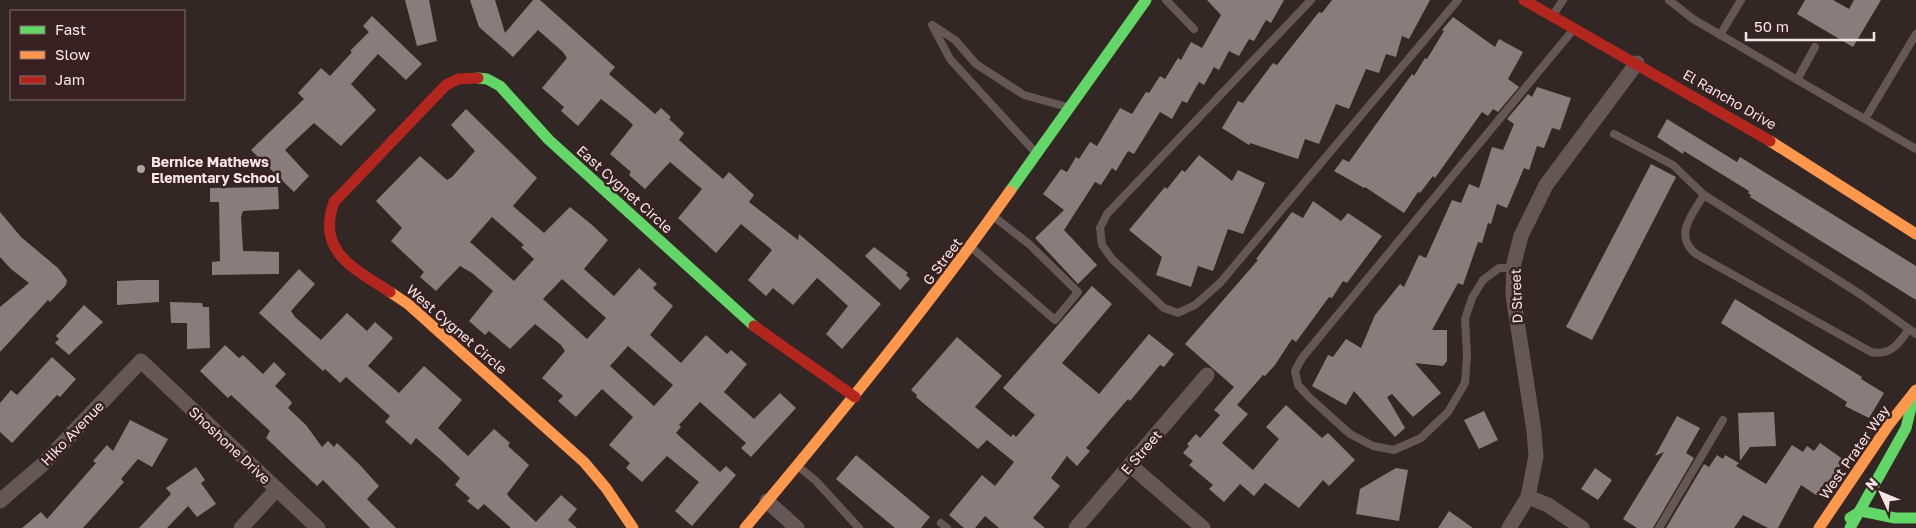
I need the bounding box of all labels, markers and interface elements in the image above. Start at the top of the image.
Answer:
legend [10,10,185,100]
scale bar [1746,10,1874,42]
text: 50 m [1754,17,1789,35]
text: Fast [55,20,86,38]
text: Slow [55,45,90,63]
street label: El Rancho Drive [1680,65,1780,133]
text: Jam [55,70,85,88]
street label: East Cygnet Circle [574,142,676,236]
place label: Bernice Mathews Elementary School [151,153,281,186]
marker: Bernice Mathews Elementary School [135,163,147,175]
street label: G Street [919,234,965,288]
street label: D Street [1507,268,1525,324]
street label: West Cygnet Circle [403,281,511,377]
street label: Hiko Avenue [37,397,107,469]
street label: West Prater Way [1815,402,1893,502]
street label: Shoshone Drive [186,403,274,487]
street label: E Street [1117,426,1165,478]
north arrow [1856,468,1906,518]
text: N [1861,474,1881,493]

